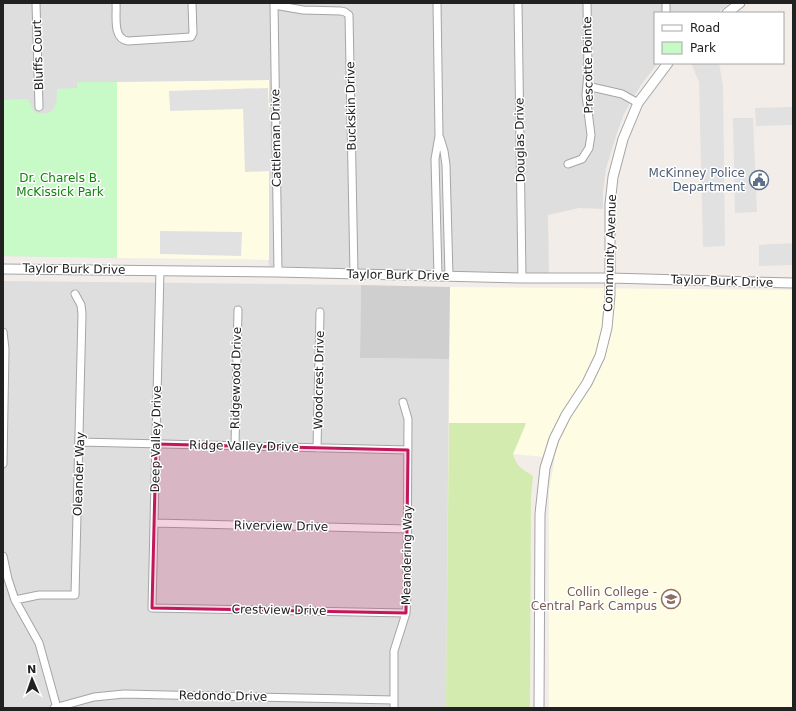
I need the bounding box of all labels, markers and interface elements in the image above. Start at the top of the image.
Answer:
legend [654,12,784,64]
street label: Prescotte Pointe [580,16,596,114]
street label: Bluffs Court [30,19,46,90]
text: Road [690,21,720,35]
text: Park [690,41,716,55]
street label: Buckskin Drive [343,61,359,151]
street label: Cattleman Drive [268,89,284,187]
street label: Douglas Drive [512,98,528,182]
place label: McKinney Police Department [649,166,745,194]
public building icon: McKinney Police Department [748,169,770,191]
park label: Dr. Charels B. McKissick Park [16,171,104,199]
street label: Community Avenue [601,194,619,312]
street label: Taylor Burk Drive [22,261,125,277]
street label: Taylor Burk Drive [346,267,449,283]
street label: Taylor Burk Drive [669,272,774,290]
street label: Ridgewood Drive [228,327,244,429]
street label: Woodcrest Drive [311,330,327,430]
street label: Deep Valley Drive [148,385,164,493]
street label: Oleander Way [71,432,87,516]
street label: Ridge Valley Drive [189,438,299,454]
street label: Meandering Way [399,505,415,605]
street label: Riverview Drive [234,518,328,534]
place label: Collin College - Central Park Campus [531,585,657,613]
school or university icon: Collin College - Central Park Campus [660,588,682,610]
street label: Crestview Drive [231,602,327,618]
north arrow [12,659,52,699]
text: N [27,663,37,676]
street label: Redondo Drive [179,688,267,704]

